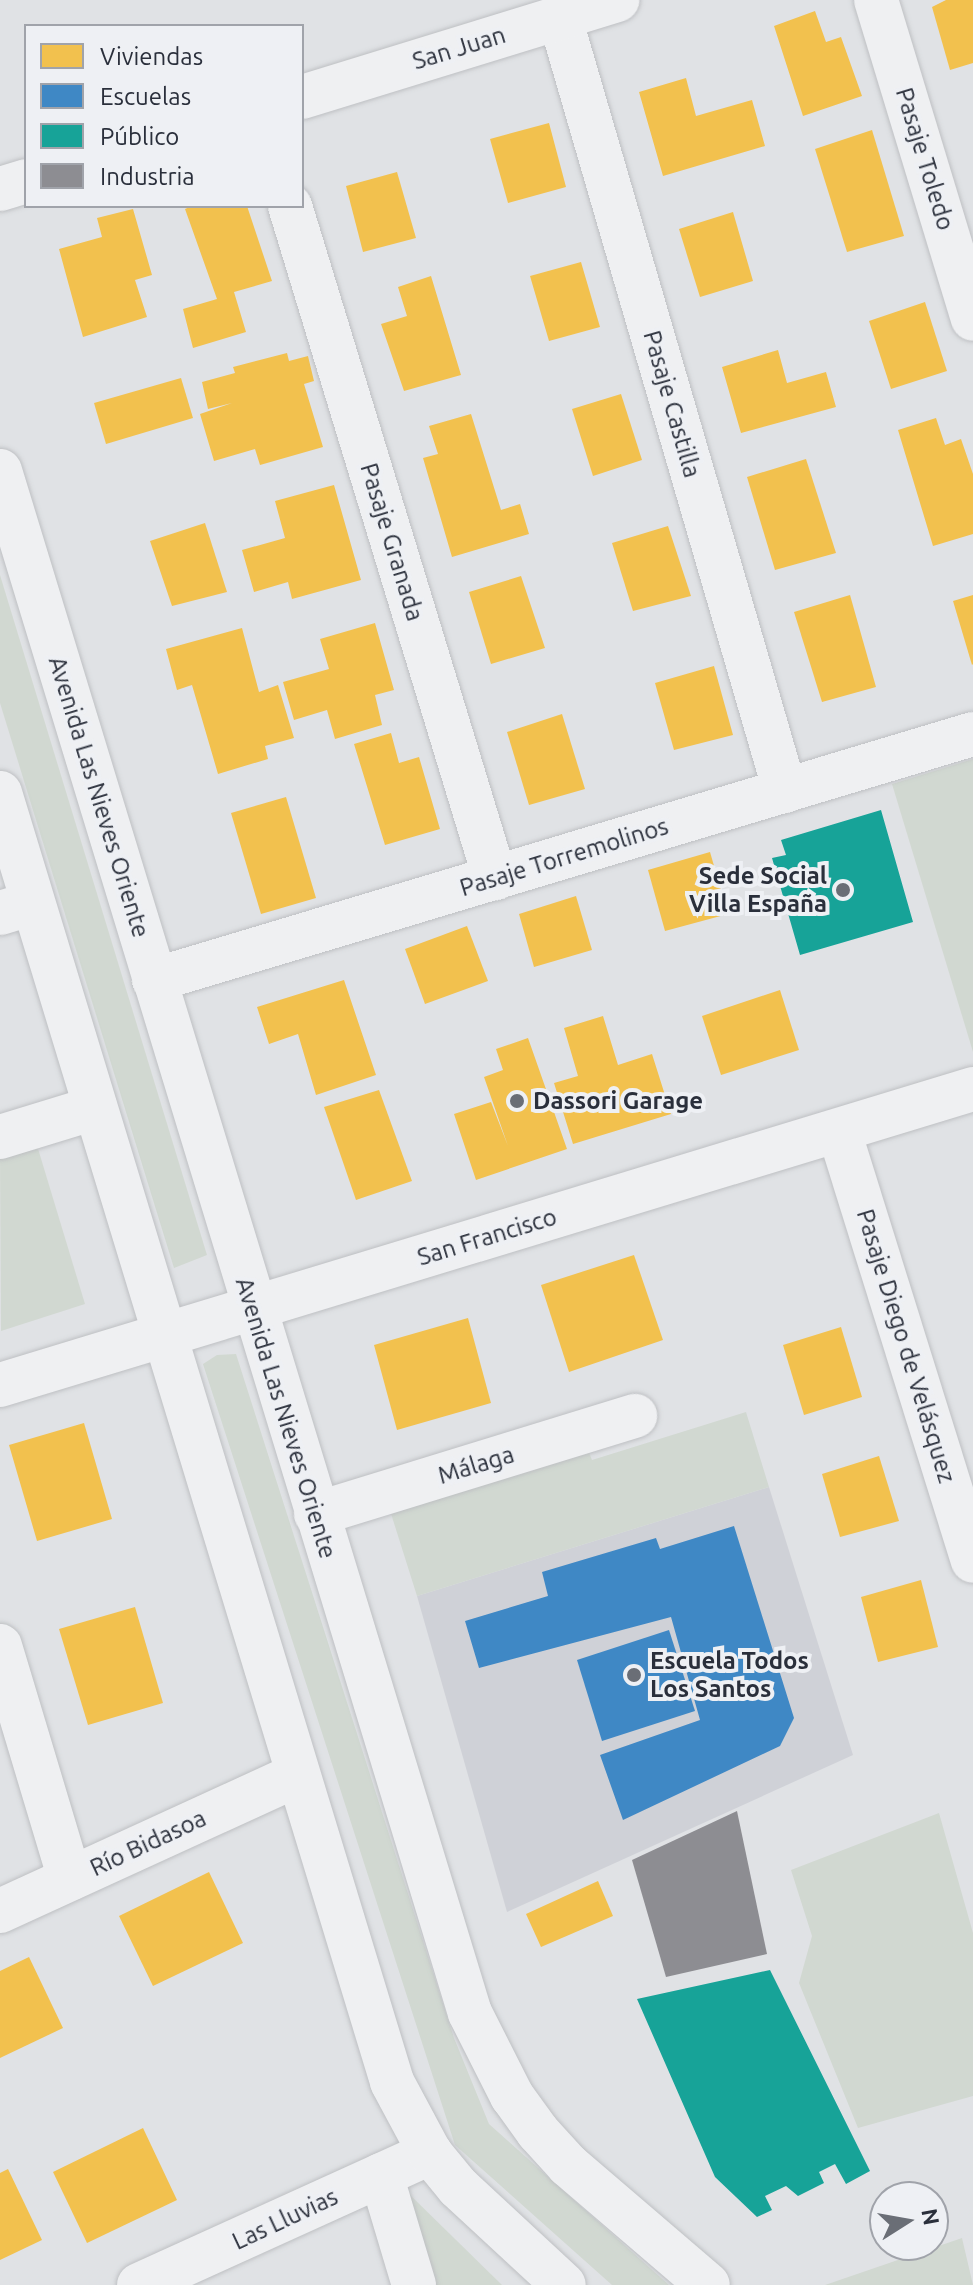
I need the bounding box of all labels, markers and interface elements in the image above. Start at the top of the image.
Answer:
street label: San Juan [409,20,509,76]
legend [24,24,304,208]
text: Viviendas [100,43,203,70]
text: Escuelas [100,83,191,110]
street label: Pasaje Toledo [890,84,960,234]
text: Público [100,123,179,150]
text: Industria [100,163,195,190]
street label: Pasaje Castilla [637,327,707,481]
street label: Pasaje Granada [354,460,430,624]
street label: Avenida Las Nieves Oriente [43,653,155,941]
street label: Pasaje Torremolinos [456,812,672,902]
place label: Sede Social Villa España [689,862,827,918]
marker: Sede Social Villa España [834,881,852,899]
place label: Dassori Garage [533,1087,703,1115]
marker: Dassori Garage [508,1092,526,1110]
street label: San Francisco [414,1202,560,1272]
street label: Pasaje Diego de Velásquez [851,1206,961,1486]
street label: Avenida Las Nieves Oriente [230,1274,342,1562]
street label: Málaga [434,1440,518,1490]
place label: Escuela Todos Los Santos [650,1647,809,1703]
marker: Escuela Todos Los Santos [625,1666,643,1684]
street label: Río Bidasoa [85,1804,211,1882]
north arrow [869,2181,949,2261]
street label: Las Lluvias [228,2182,342,2256]
text: N [917,2206,945,2227]

